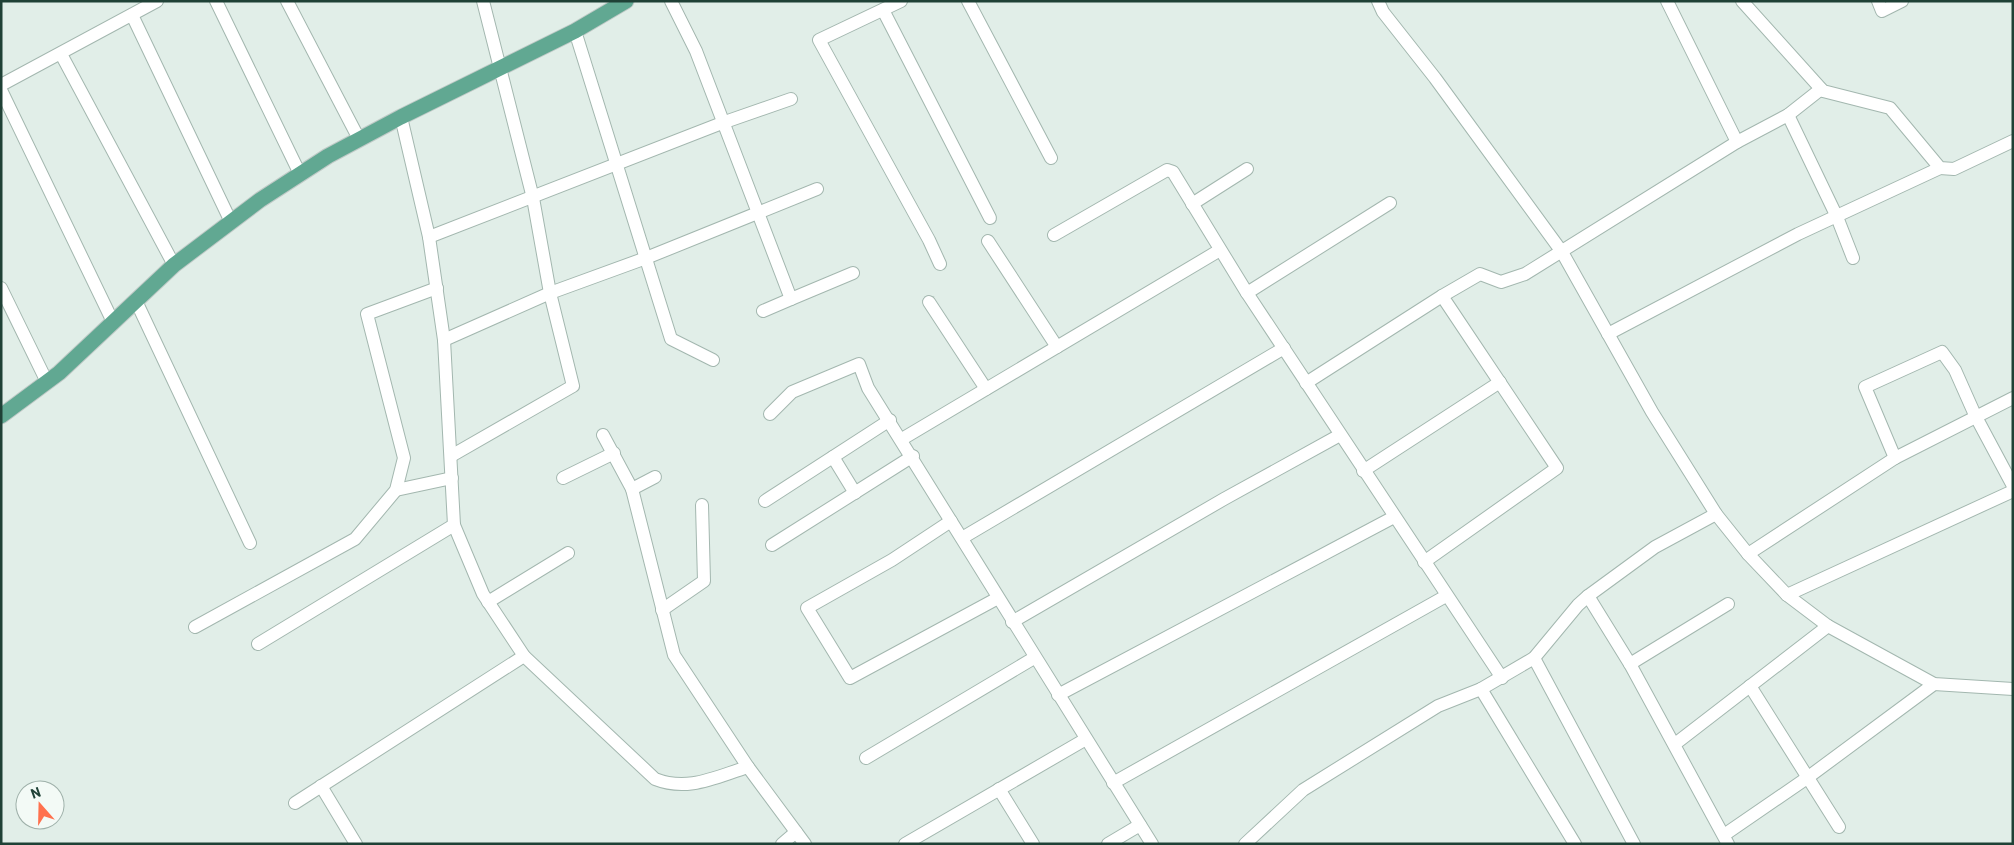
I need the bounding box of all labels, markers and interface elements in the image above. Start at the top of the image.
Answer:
north arrow [15,780,65,830]
text: N [28,783,43,802]

